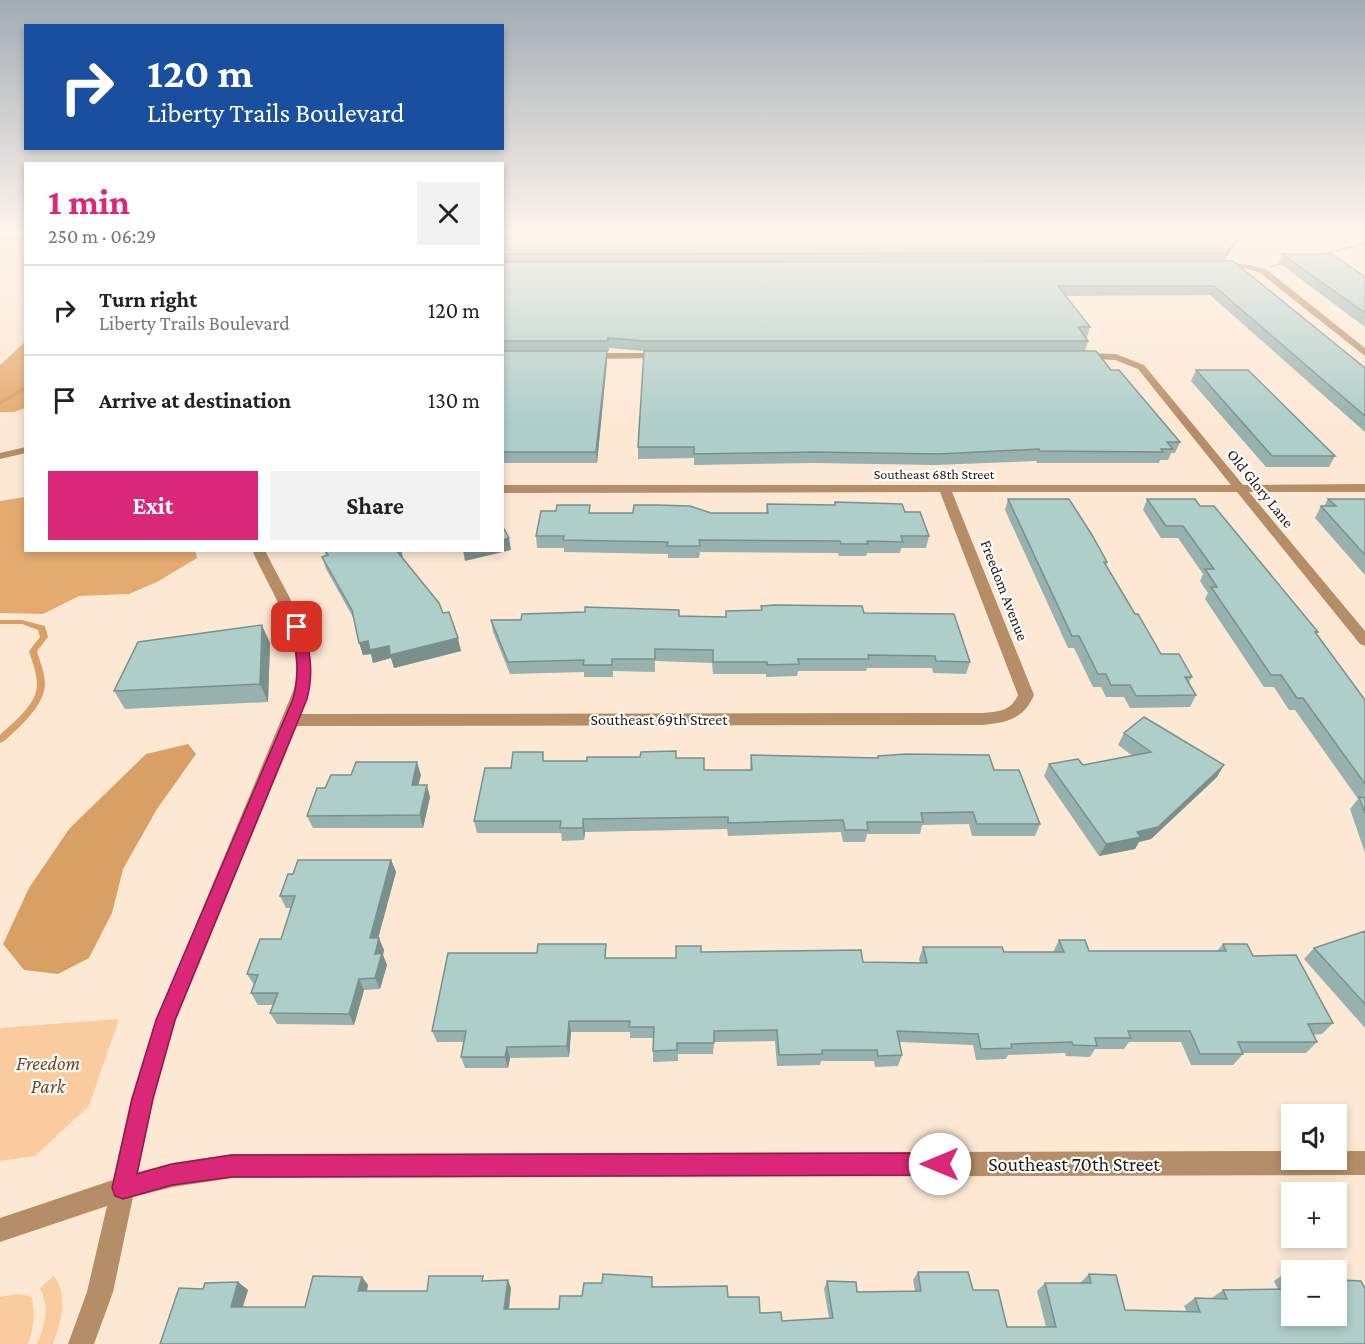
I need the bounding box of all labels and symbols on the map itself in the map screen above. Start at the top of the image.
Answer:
street label: Old Glory Lane [1223,446,1297,531]
street label: Southeast 68th Street [874,466,995,482]
street label: Freedom Avenue [978,537,1032,643]
pin [271,601,322,652]
street label: Southeast 69th Street [590,711,728,728]
park label: Freedom Park [16,1052,80,1097]
position arrow [908,1132,972,1196]
street label: Southeast 70th Street [988,1153,1160,1175]

